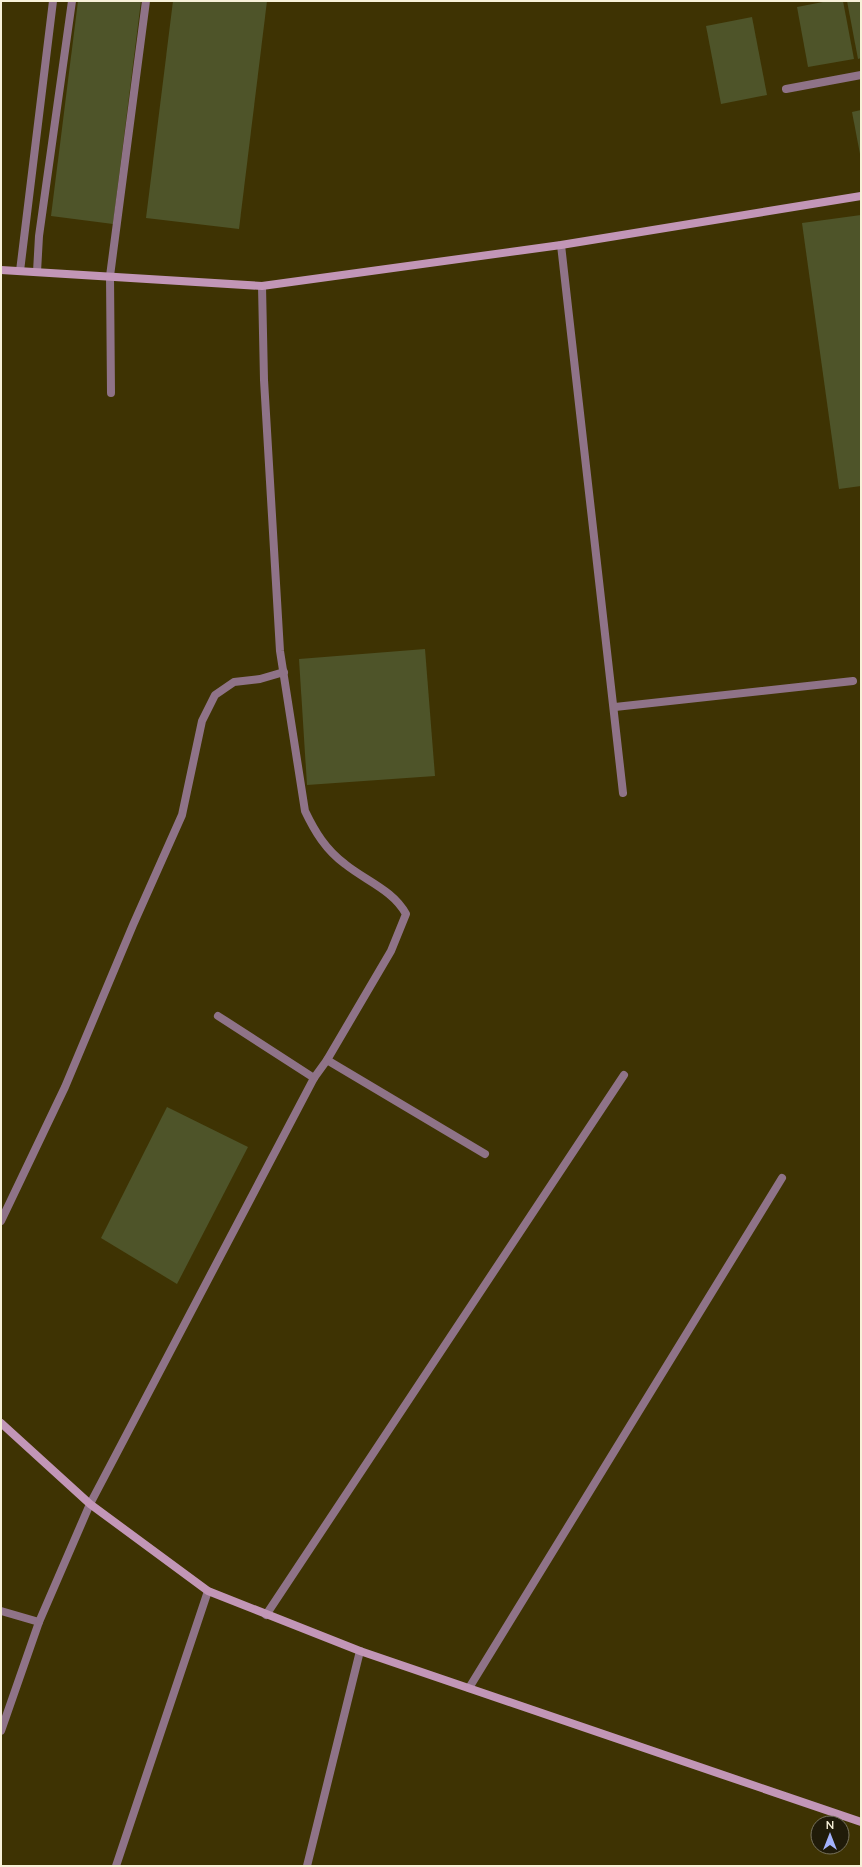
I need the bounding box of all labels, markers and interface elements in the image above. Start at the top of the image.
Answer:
north arrow [810,1815,850,1855]
text: N [826,1818,834,1831]

